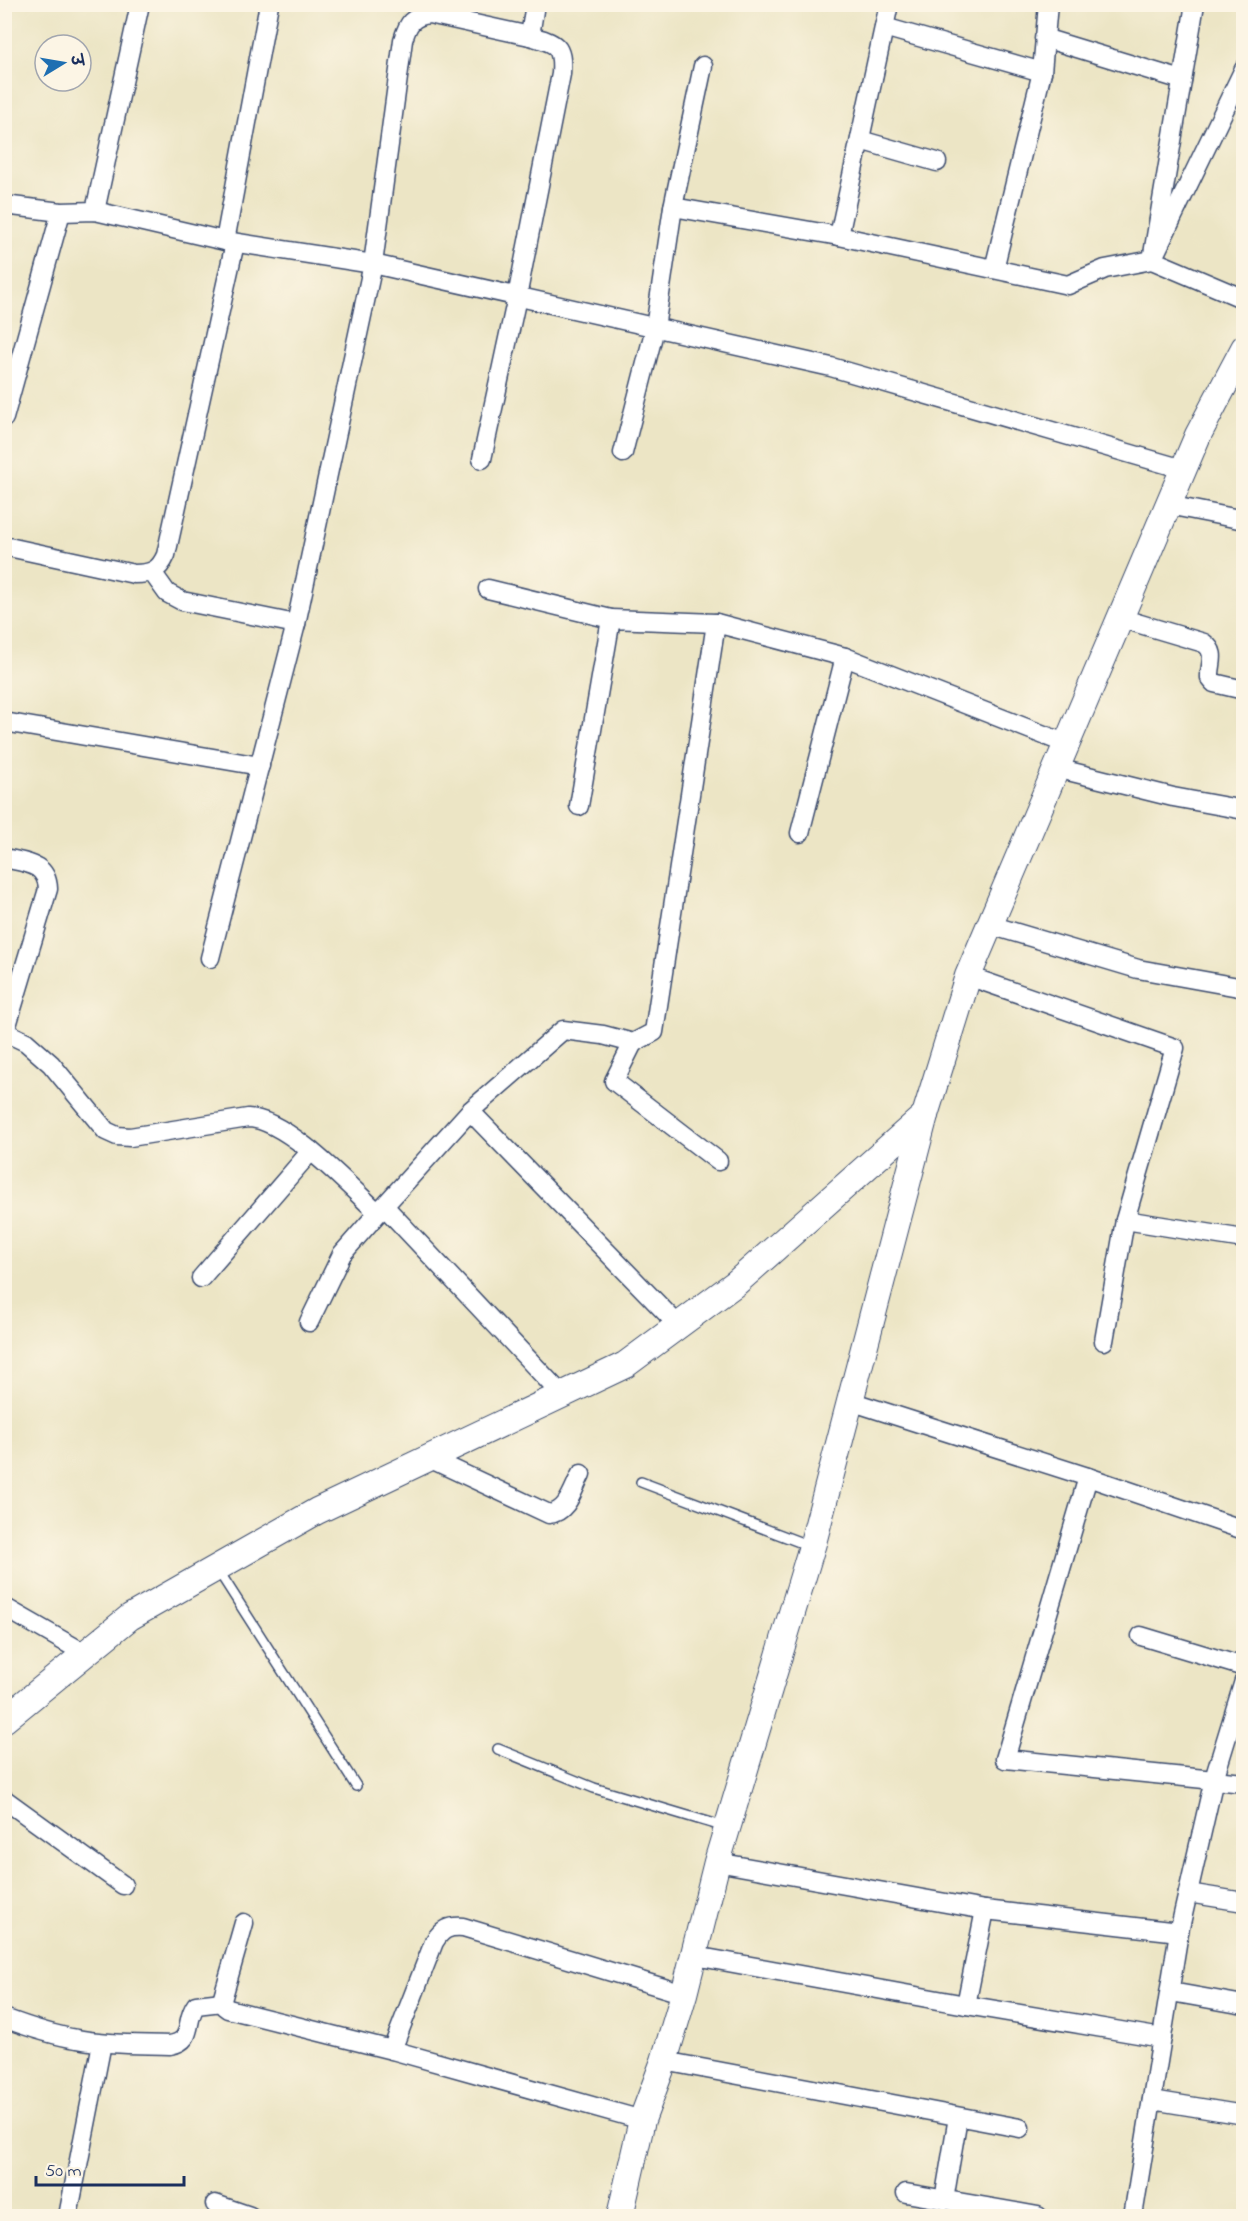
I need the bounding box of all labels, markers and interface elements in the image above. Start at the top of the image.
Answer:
north arrow [33,33,93,93]
text: उ [63,51,89,69]
scale bar [36,2149,184,2187]
text: 50 m [45,2159,82,2185]

